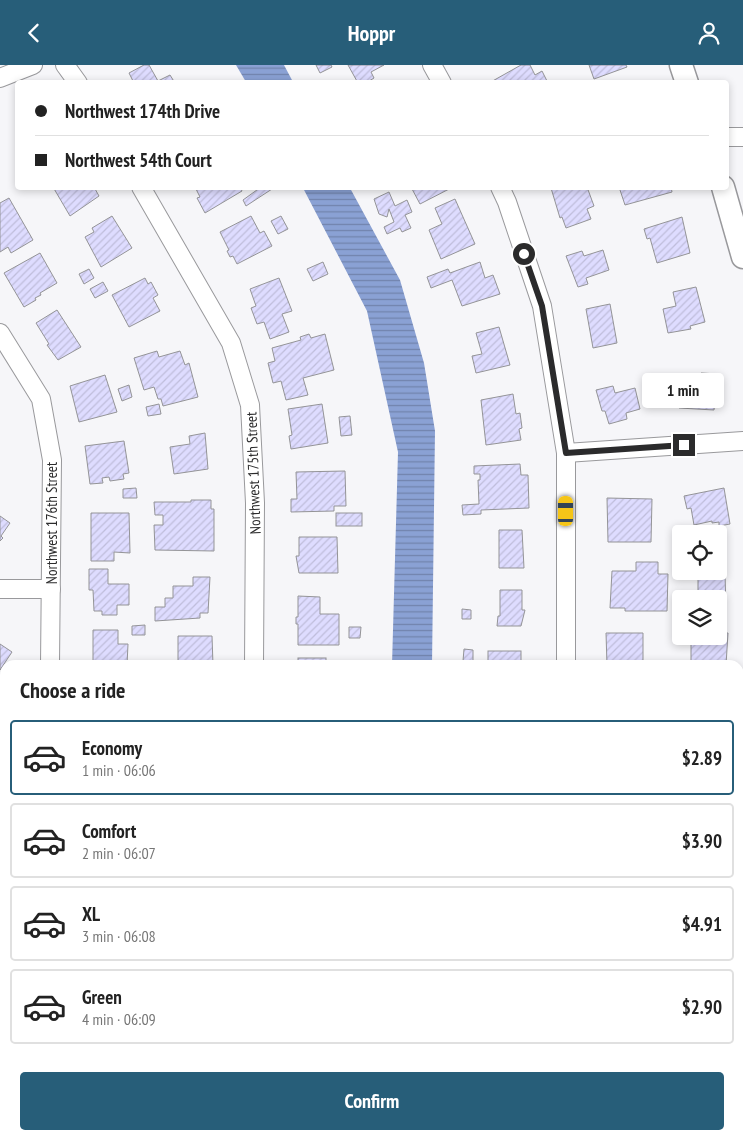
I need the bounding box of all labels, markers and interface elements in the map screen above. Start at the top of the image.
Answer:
icon: back [20,19,48,47]
text: Hoppr [348,19,395,47]
icon: person [695,19,723,47]
text: Northwest 174th Drive [65,99,220,123]
text: Northwest 54th Court [65,148,212,172]
route start [513,243,535,265]
callout: 1 min [643,373,725,407]
text: 1 min [667,380,699,400]
street label: Northwest 175th Street [241,412,265,534]
route end [673,434,695,456]
street label: Northwest 176th Street [42,462,61,584]
car [558,496,573,526]
map controls [672,525,727,645]
button: locate [672,525,727,580]
button: layers [672,590,727,645]
text: Choose a ride [20,676,125,704]
icon: car [22,735,67,780]
text: Economy [82,736,142,760]
text: $2.89 [682,746,722,770]
text: 1 min · 06:06 [82,760,156,780]
icon: car [22,818,67,863]
text: Comfort [82,819,136,843]
text: $3.90 [682,829,722,853]
text: 2 min · 06:07 [82,843,156,863]
icon: car [22,901,67,946]
text: XL [82,902,100,926]
text: $4.91 [682,912,722,936]
text: 3 min · 06:08 [82,926,156,946]
icon: car [22,984,67,1029]
text: Green [82,985,122,1009]
text: $2.90 [682,995,722,1019]
text: 4 min · 06:09 [82,1009,156,1029]
button: Confirm [20,1072,724,1130]

